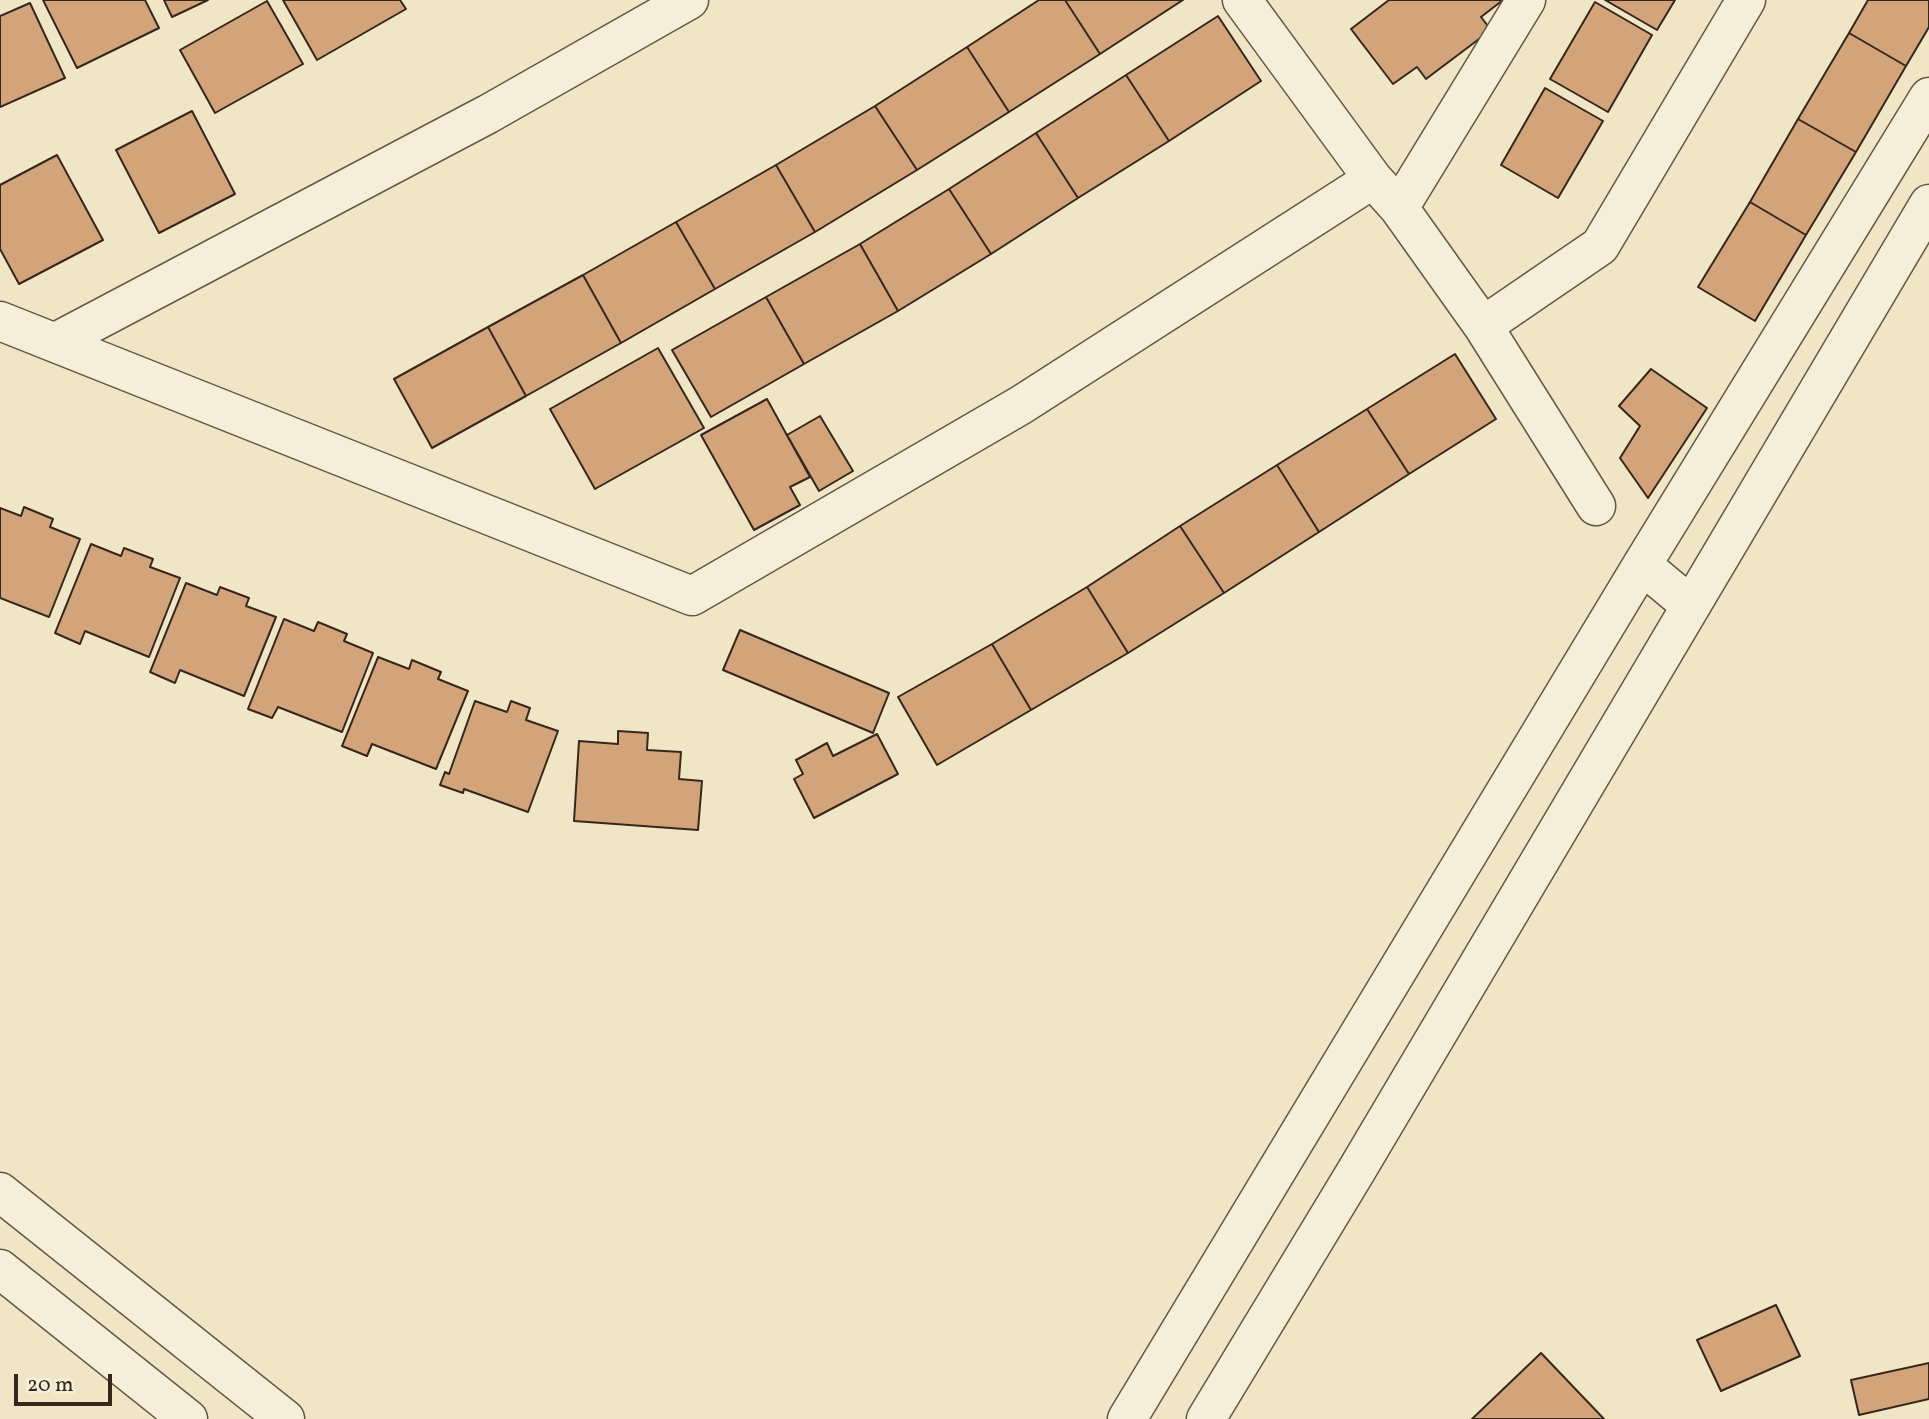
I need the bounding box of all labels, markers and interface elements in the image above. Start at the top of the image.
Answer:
scale bar [18,1360,116,1404]
text: 20 m [27,1371,73,1400]

